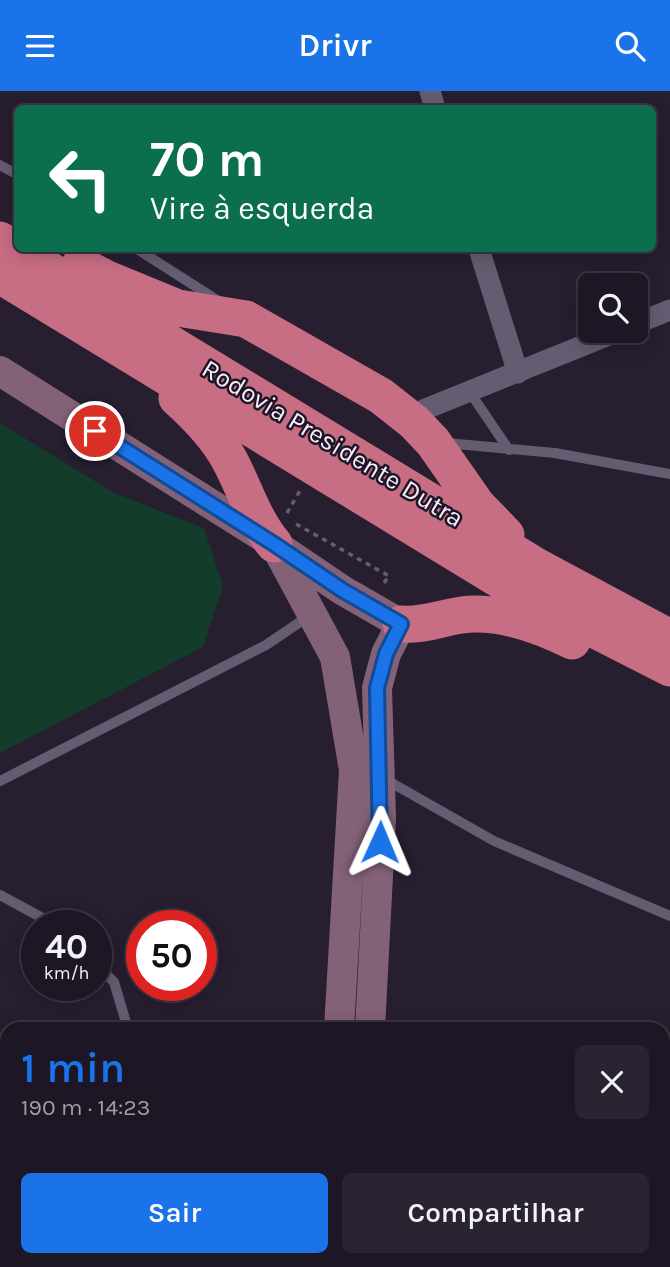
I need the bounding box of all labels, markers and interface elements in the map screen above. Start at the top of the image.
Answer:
icon: menu [21,27,59,65]
text: Drivr [298,27,372,64]
icon: search [611,27,649,65]
text: 70 m [150,131,264,188]
icon: left [35,133,126,224]
text: Vire à esquerda [150,190,374,227]
map controls [578,273,648,343]
button: search [578,273,648,343]
street label: Rodovia Presidente Dutra [196,353,469,534]
pin [65,401,125,461]
icon: arrive [76,412,114,450]
position arrow [343,805,417,879]
speed limit sign: 50 [126,910,217,1001]
text: 40 [45,926,88,967]
text: km/h [44,962,89,984]
text: 1 min [21,1043,125,1093]
button: close [575,1045,649,1119]
text: 190 m · 14:23 [21,1094,150,1121]
button: Sair [21,1173,328,1253]
button: Compartilhar [342,1173,649,1253]

